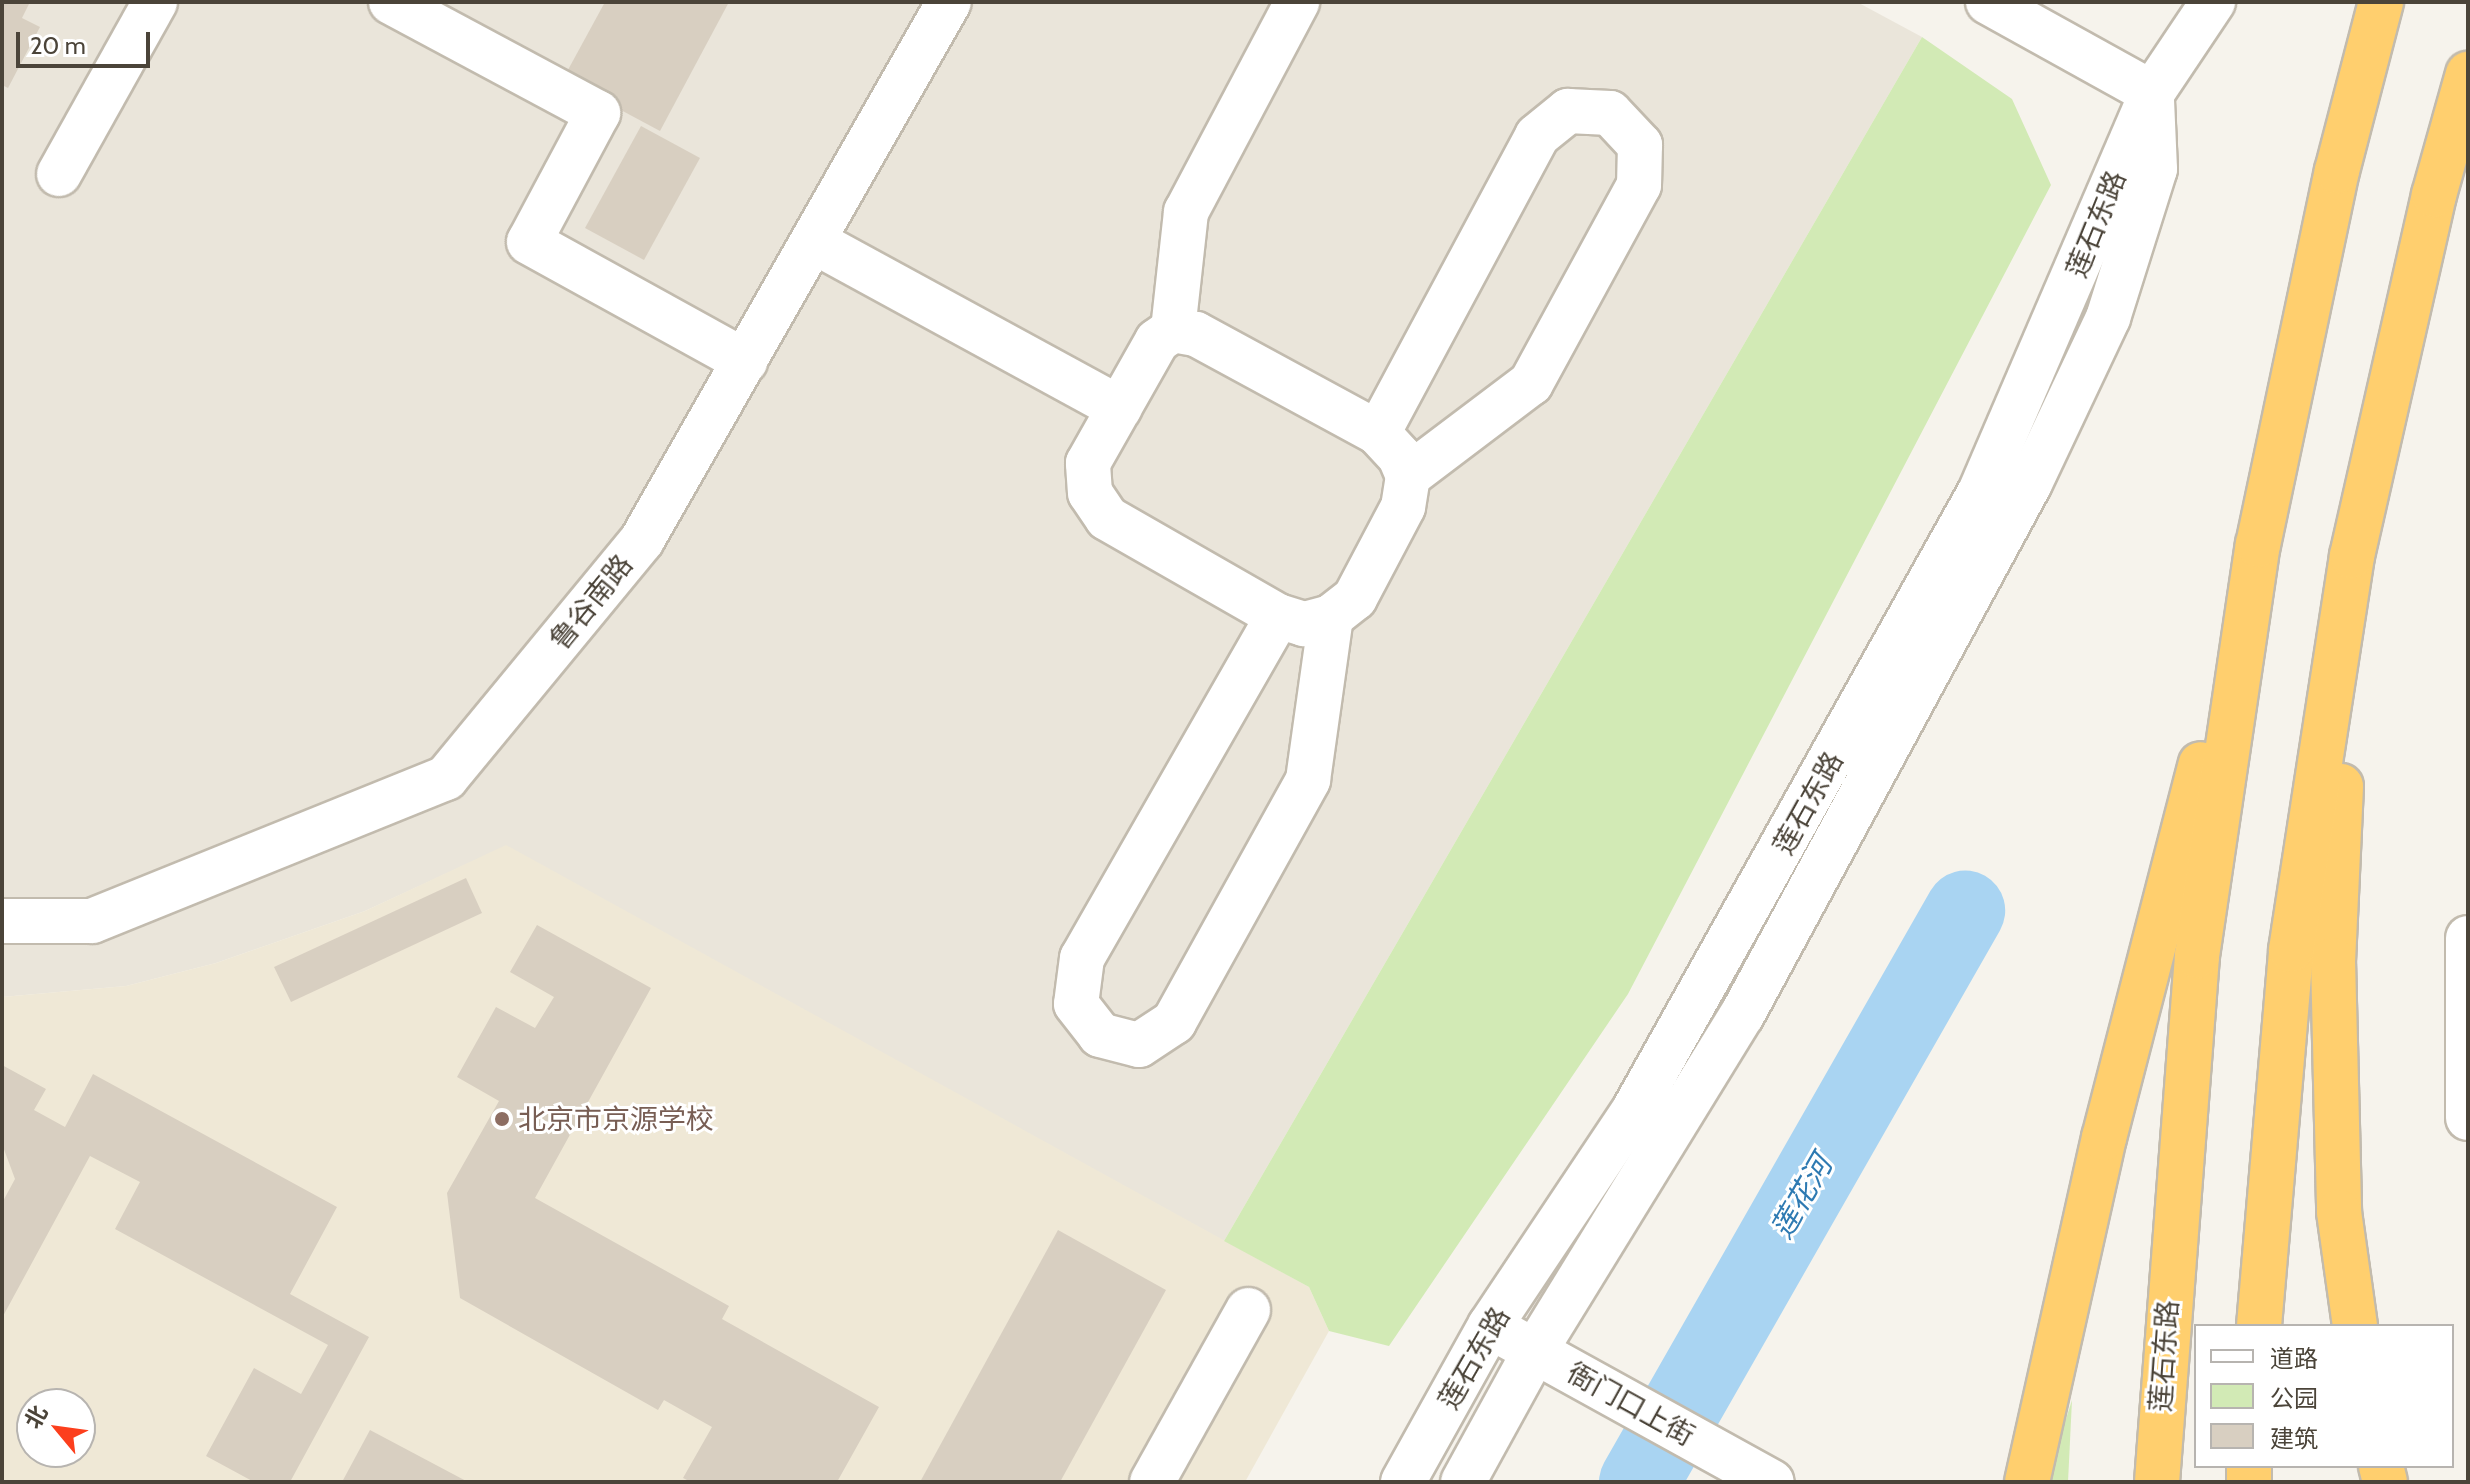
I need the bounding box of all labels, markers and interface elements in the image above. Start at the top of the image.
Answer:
scale bar [20,16,154,66]
text: 20 m [30,31,86,60]
street label: 莲石东路 [2059,166,2133,282]
street label: 鲁谷南路 [543,548,639,656]
street label: 莲石东路 [1766,746,1850,860]
place label: 北京市京源学校 [518,1102,714,1136]
marker: 北京市京源学校 [493,1110,511,1128]
water label: 莲花河 [1764,1149,1840,1245]
street label: 莲石东路 [2143,1299,2185,1413]
street label: 莲石东路 [1431,1301,1517,1415]
legend [2194,1324,2454,1468]
text: 道路 [2270,1344,2318,1373]
street label: 衙门口上街 [1562,1355,1700,1453]
text: 公园 [2270,1384,2318,1413]
north arrow [16,1388,96,1468]
text: 北 [19,1401,53,1433]
text: 建筑 [2270,1424,2318,1453]

